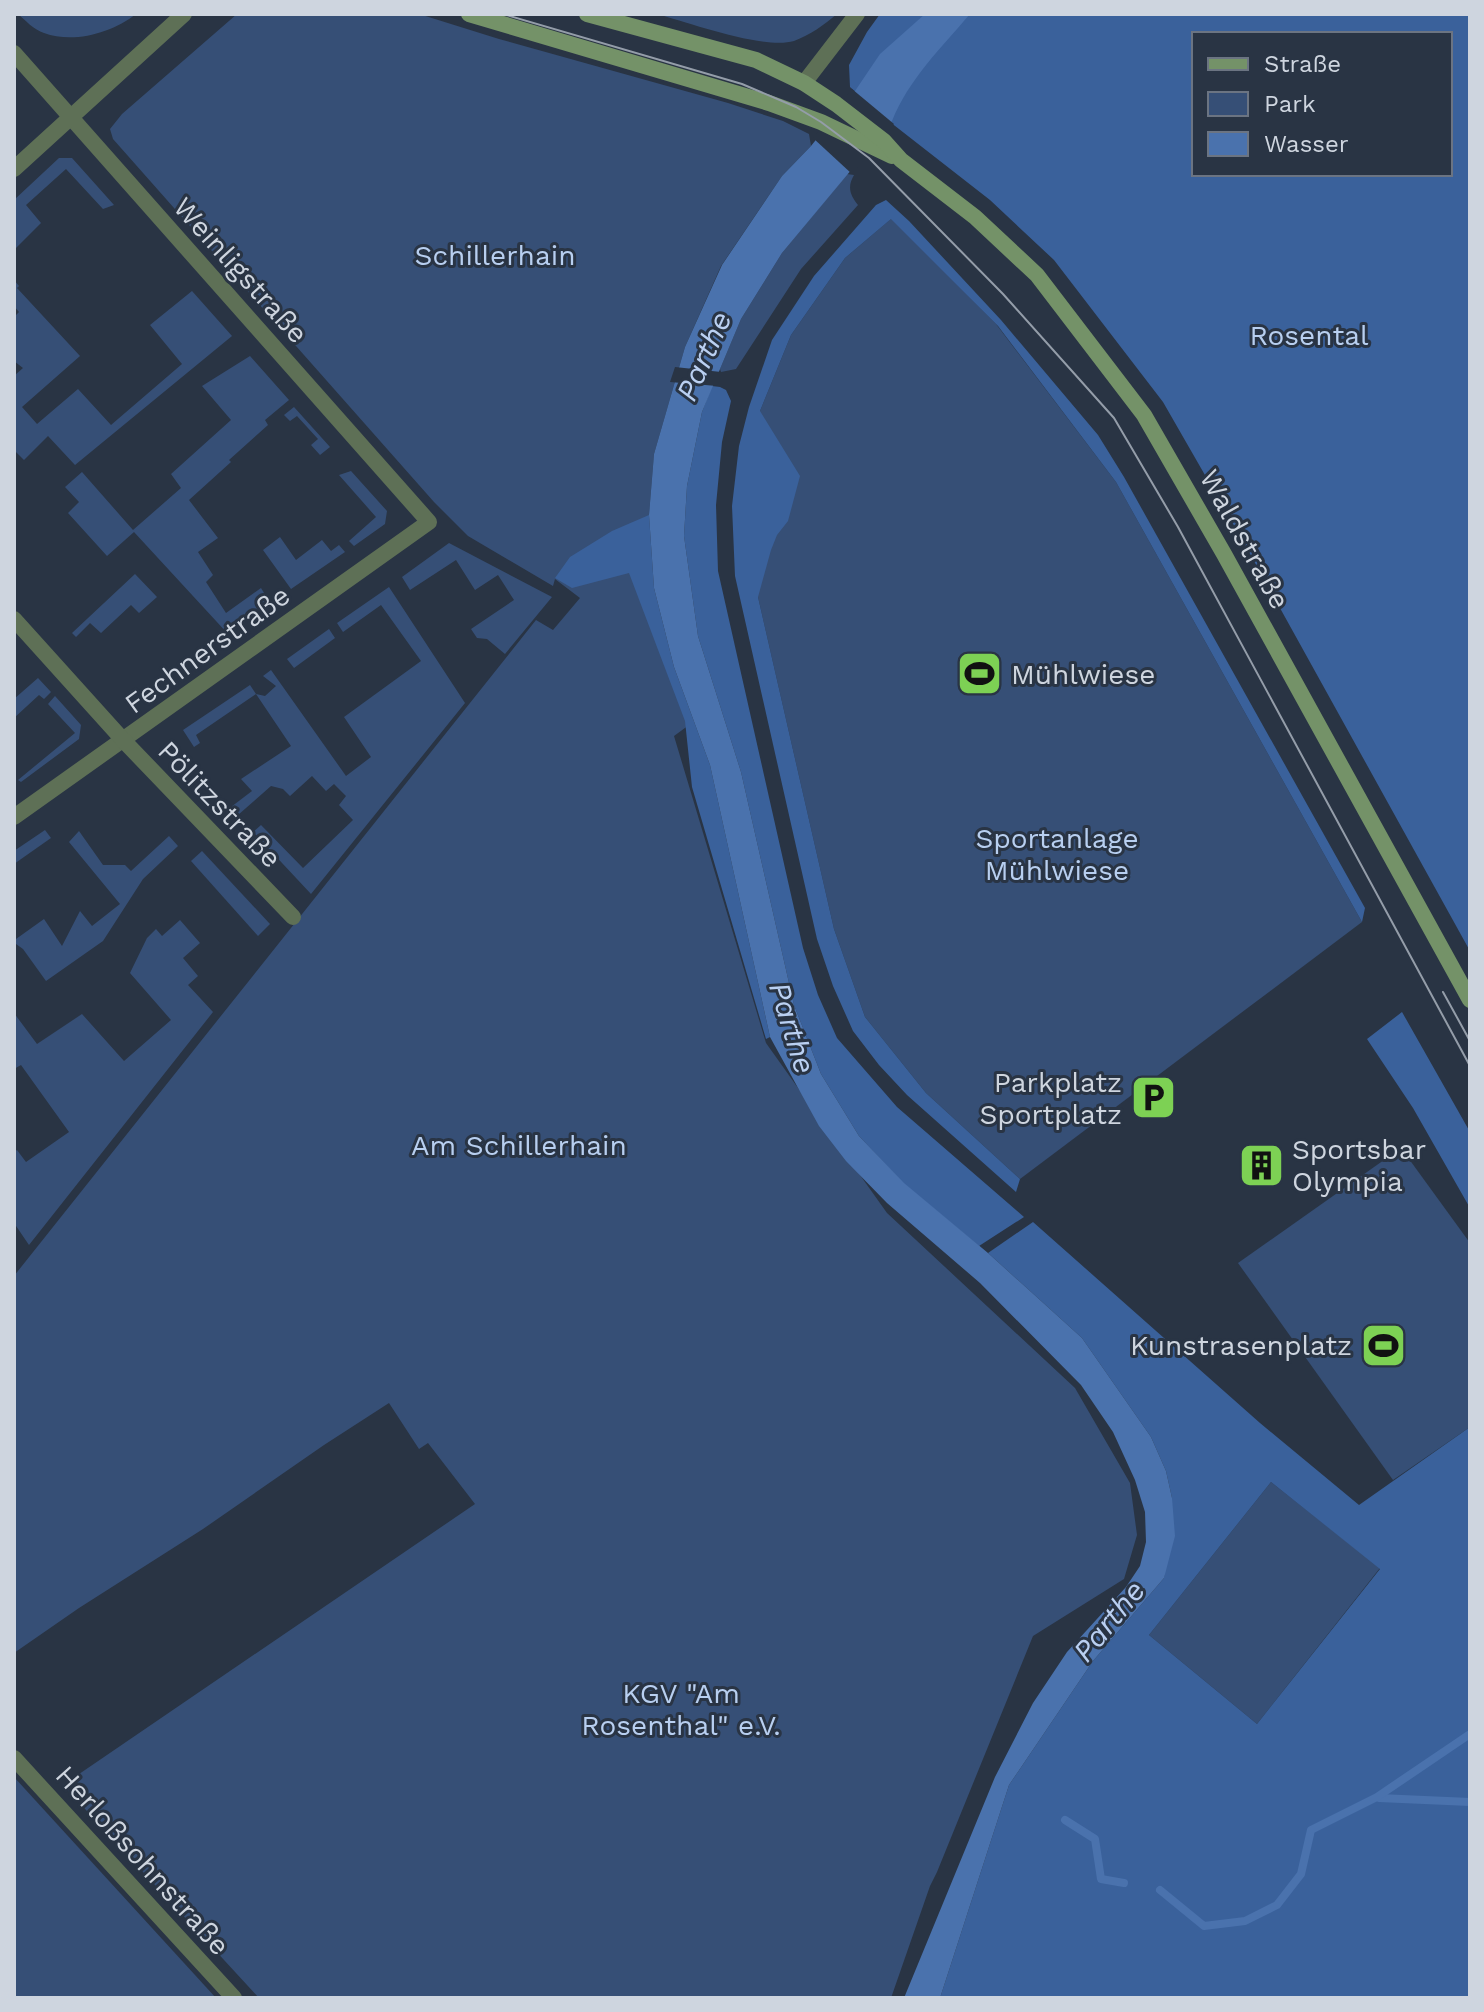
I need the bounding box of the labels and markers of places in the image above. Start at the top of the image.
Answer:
sports icon: Mühlwiese [956,650,1004,698]
place label: Mühlwiese [1011,658,1155,691]
place label: Parkplatz Sportplatz [979,1066,1122,1131]
parking icon: Parkplatz Sportplatz [1129,1074,1177,1122]
place label: Sportsbar Olympia [1292,1133,1426,1198]
building icon: Sportsbar Olympia [1237,1141,1285,1189]
sports icon: Kunstrasenplatz [1359,1321,1407,1369]
place label: Kunstrasenplatz [1130,1329,1352,1362]

